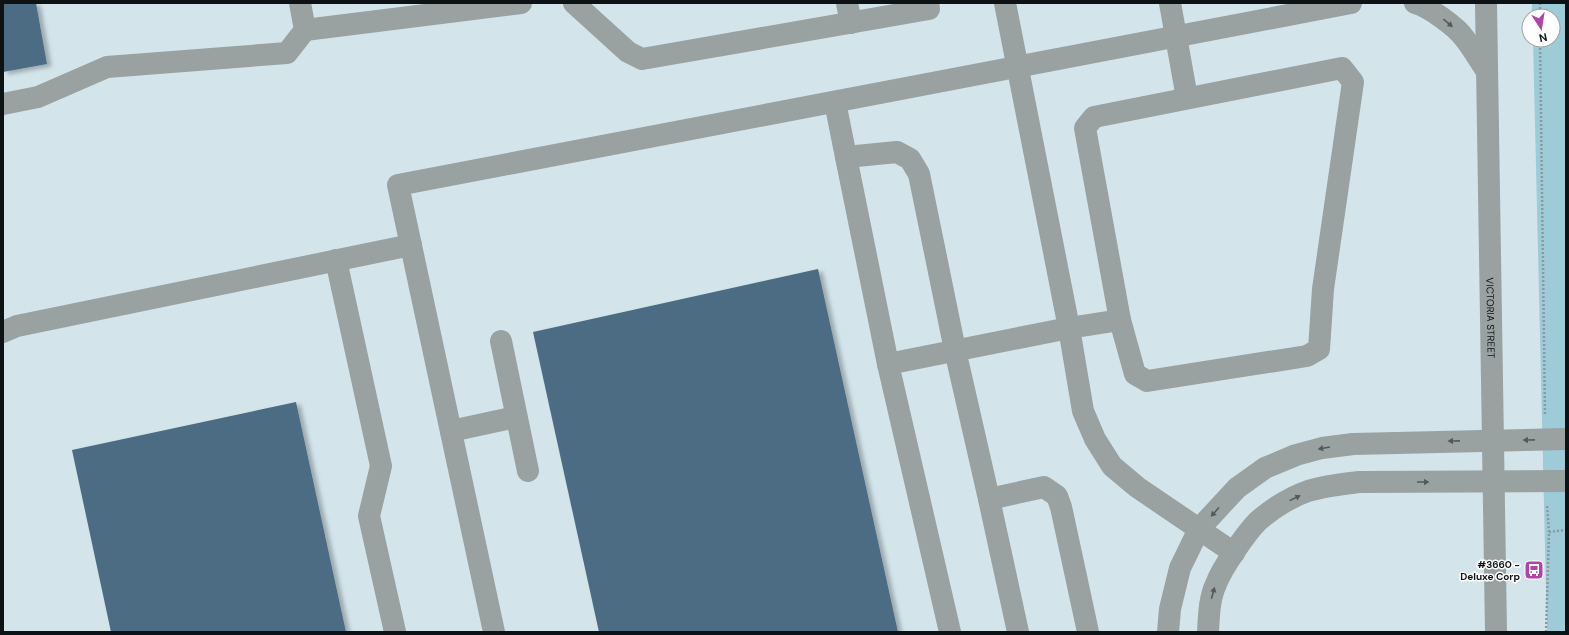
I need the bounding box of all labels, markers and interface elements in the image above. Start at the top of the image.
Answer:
north arrow [1521,8,1561,48]
one-way arrow [1443,19,1453,28]
text: N [1538,30,1548,45]
street label: VICTORIA STREET [1484,277,1498,359]
one-way arrow [1522,437,1535,443]
one-way arrow [1448,438,1460,445]
one-way arrow [1318,445,1330,451]
one-way arrow [1417,479,1430,485]
one-way arrow [1290,494,1301,501]
one-way arrow [1210,507,1219,517]
place label: #3660 - Deluxe Corp [1460,558,1520,583]
bus stop icon: #3660 - Deluxe Corp [1523,559,1545,581]
one-way arrow [1210,587,1216,599]

